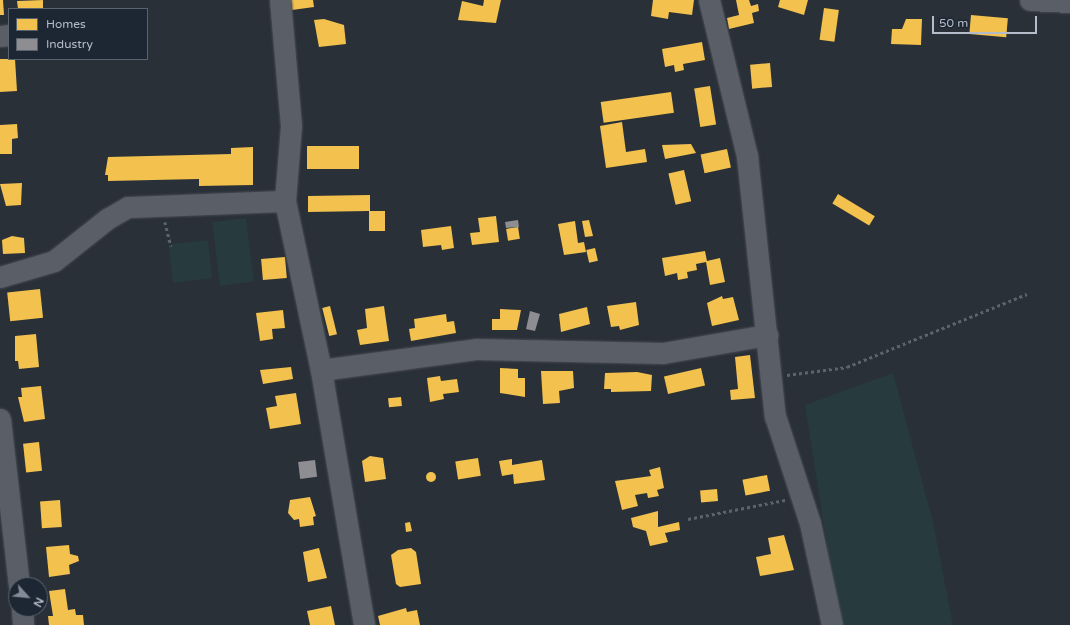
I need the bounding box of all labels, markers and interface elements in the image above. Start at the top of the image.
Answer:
legend [8,8,148,60]
scale bar [934,8,1039,34]
text: 50 m [939,16,968,30]
text: Homes [46,17,86,31]
text: Industry [46,37,93,51]
north arrow [8,577,48,617]
text: N [30,595,46,609]

